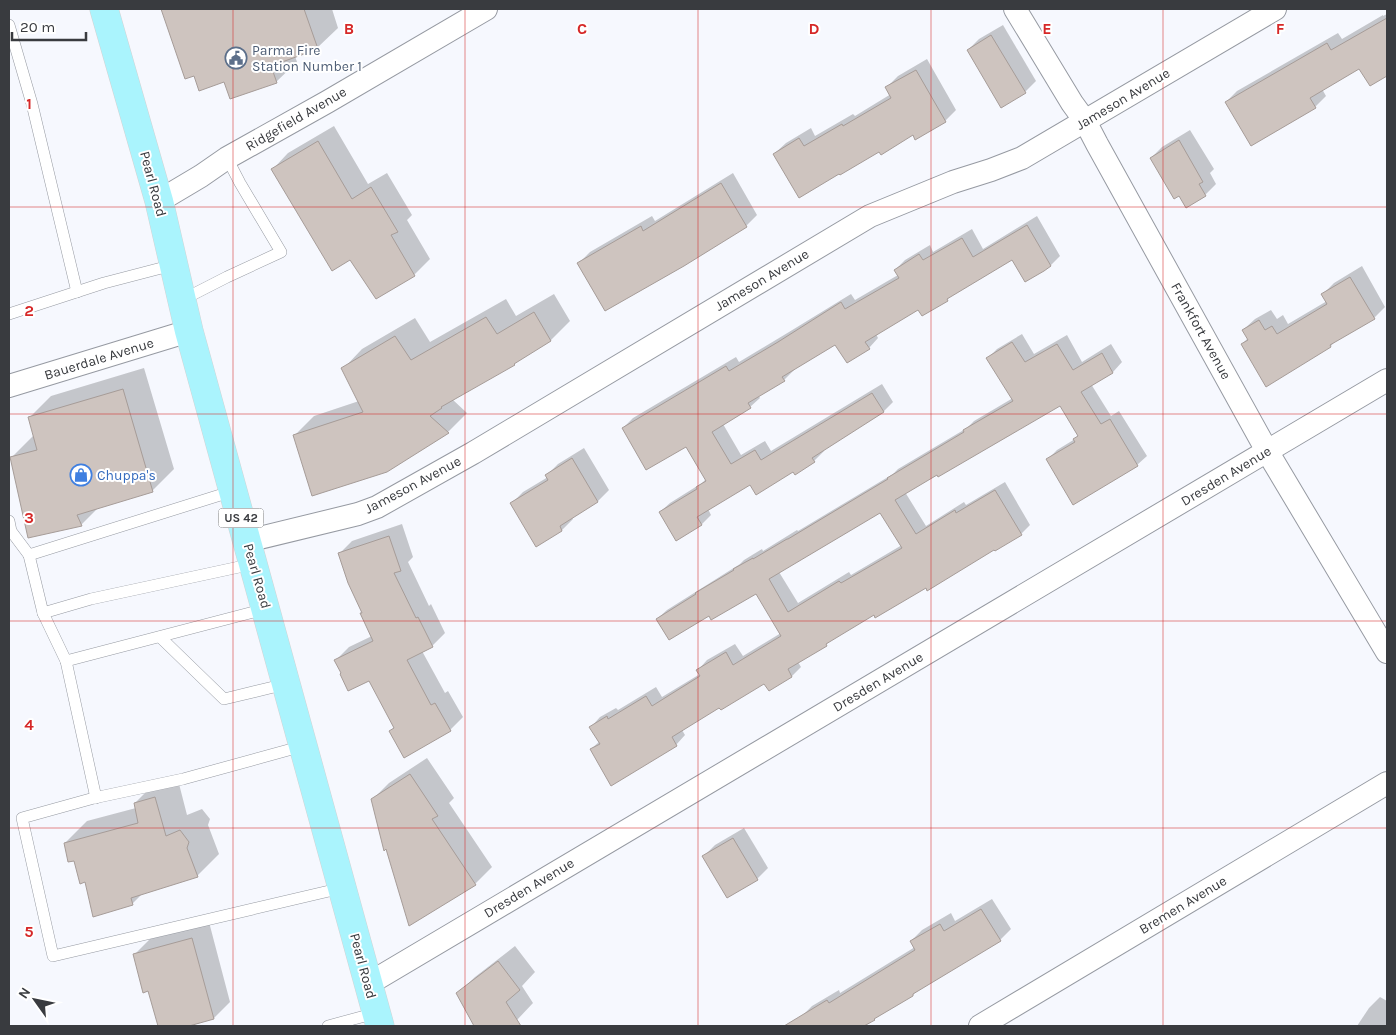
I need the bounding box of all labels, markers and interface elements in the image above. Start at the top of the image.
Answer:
scale bar [12,10,86,42]
text: 20 m [20,18,55,36]
text: B [344,19,354,38]
text: C [577,19,587,38]
text: D [809,19,820,38]
text: E [1042,19,1052,38]
text: F [1276,19,1285,38]
place label: Parma Fire Station Number 1 [252,42,362,75]
public building icon: Parma Fire Station Number 1 [224,46,248,70]
street label: Jameson Avenue [1073,64,1173,134]
street label: Ridgefield Avenue [242,83,350,155]
text: 1 [26,94,32,113]
street label: Pearl Road [136,149,170,219]
street label: Jameson Avenue [712,245,812,315]
street label: Frankfort Avenue [1167,279,1235,383]
text: 2 [24,301,34,320]
street label: Bauerdale Avenue [42,334,156,384]
street label: Dresden Avenue [1178,442,1274,510]
street label: Jameson Avenue [362,452,464,518]
shop icon: Chuppa's [69,463,93,487]
place label: Chuppa's [97,467,156,484]
text: 3 [24,508,34,527]
road number: US 42 [218,508,264,528]
street label: Pearl Road [240,541,274,611]
street label: Dresden Avenue [830,648,926,716]
text: 4 [24,715,34,734]
street label: Dresden Avenue [481,854,577,922]
street label: Bremen Avenue [1136,872,1230,938]
text: 5 [24,922,34,941]
street label: Pearl Road [346,931,380,1001]
north arrow [10,975,60,1025]
text: N [15,984,34,1002]

